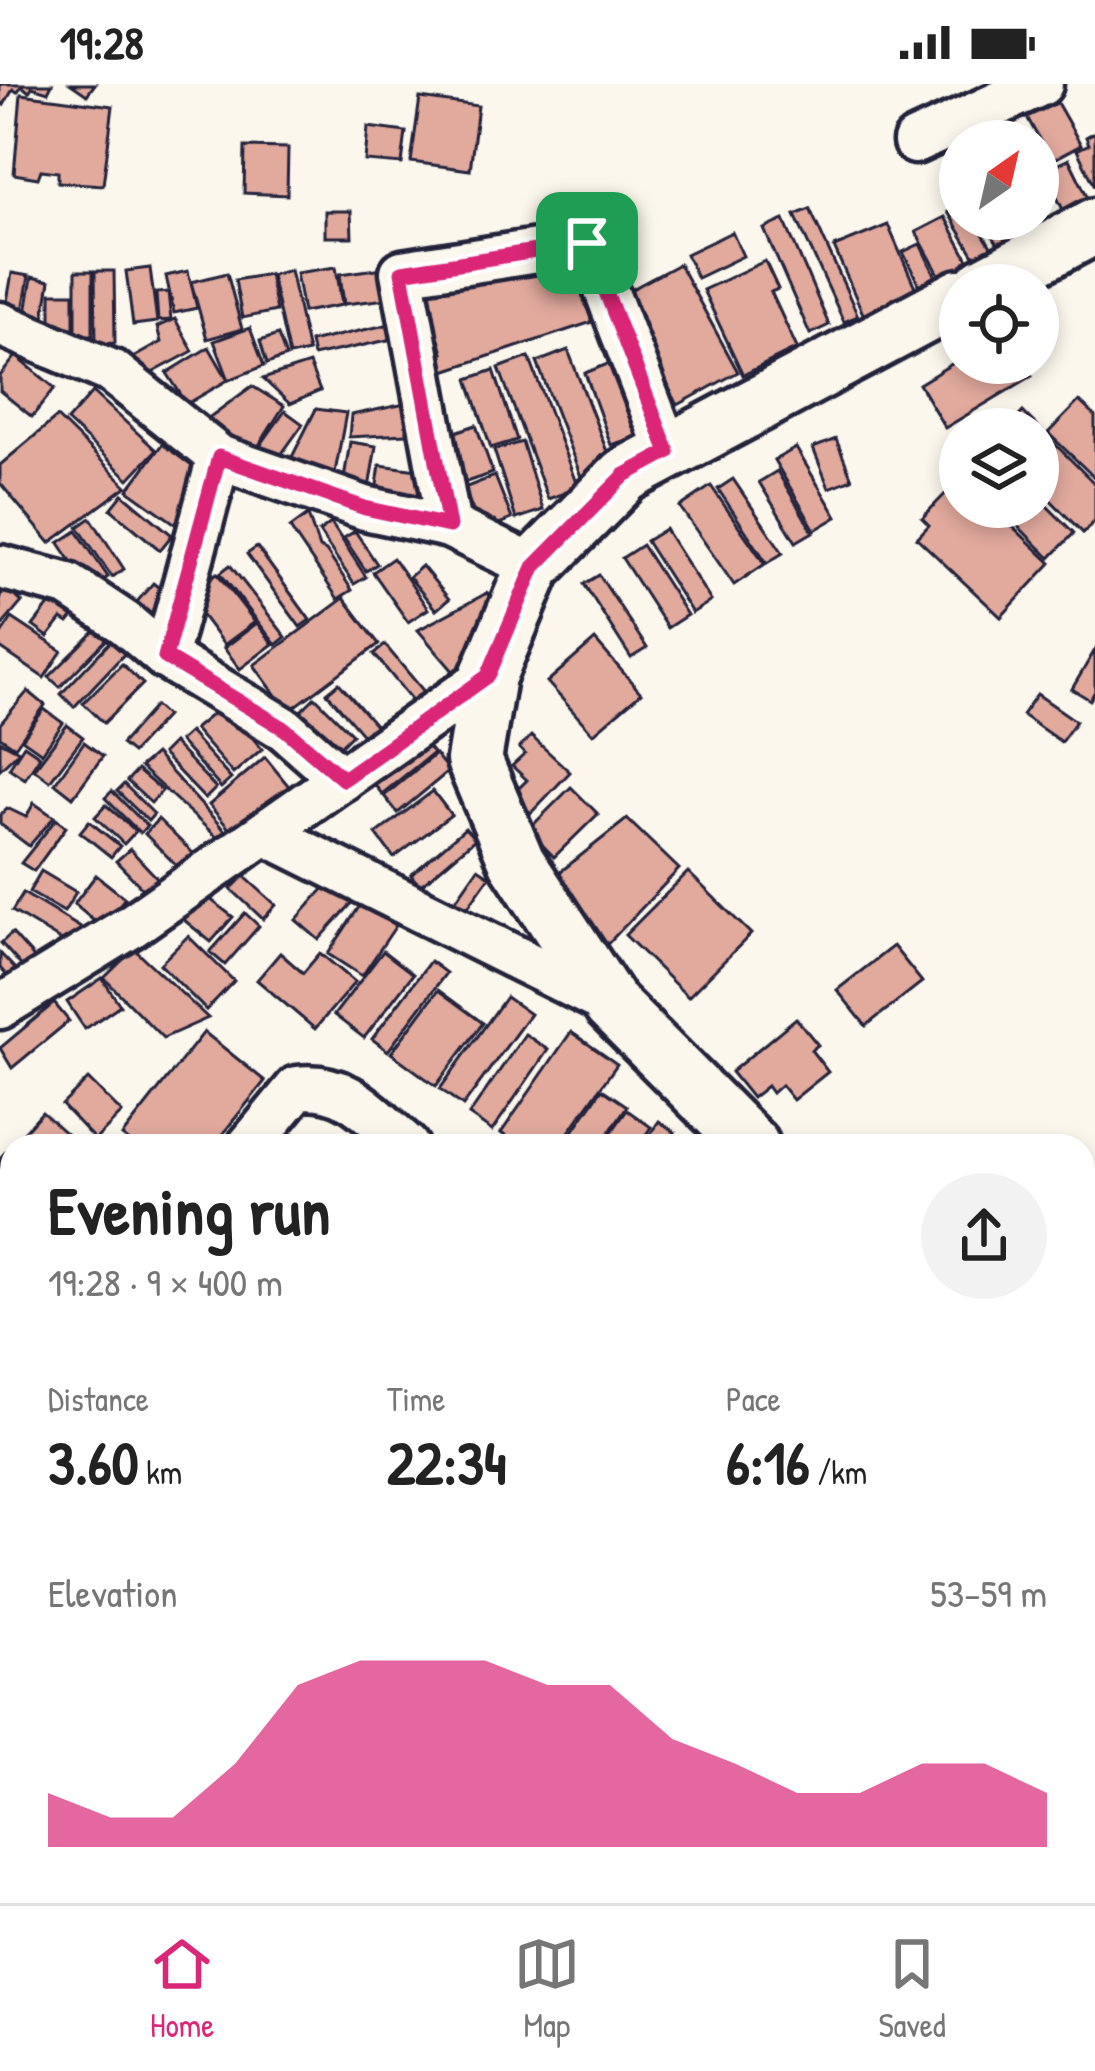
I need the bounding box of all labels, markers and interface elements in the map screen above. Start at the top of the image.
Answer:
text: 19:28 [60,12,144,73]
north arrow [939,120,1059,240]
map controls [939,120,1059,528]
pin [536,192,638,294]
icon: arrive [554,210,620,276]
button: locate [939,264,1059,384]
button: layers [939,408,1059,528]
text: Evening run [48,1165,330,1255]
button: share [921,1173,1047,1299]
text: 19:28 · 9 × 400 m [48,1255,283,1308]
text: Distance [48,1377,149,1421]
text: Time [387,1377,445,1421]
text: Pace [726,1377,781,1421]
text: 3.60 [48,1421,139,1503]
text: 22:34 [387,1421,506,1503]
text: 6:16 [726,1421,810,1503]
text: km [139,1450,182,1494]
text: /km [810,1450,867,1494]
text: Elevation [48,1566,178,1619]
text: 53–59 m [930,1566,1047,1619]
tab: Home [149,1931,215,2047]
tab: Map [514,1931,580,2047]
tab: Saved [878,1931,946,2047]

